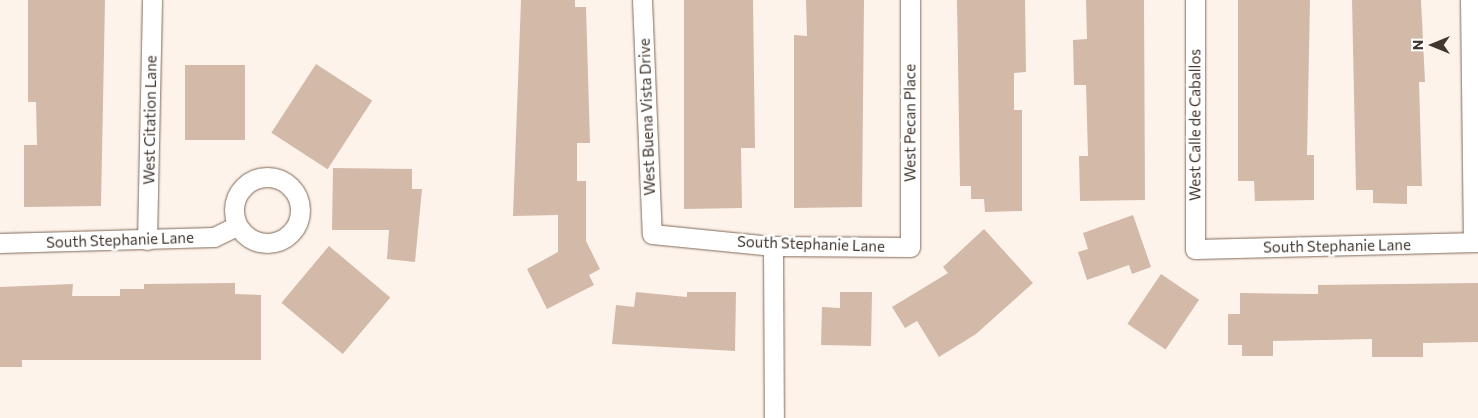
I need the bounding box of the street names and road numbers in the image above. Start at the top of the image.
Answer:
street label: West Buena Vista Drive [635,38,659,196]
street label: West Calle de Caballos [1186,49,1204,201]
street label: West Citation Lane [140,55,160,185]
street label: West Pecan Place [901,64,919,182]
street label: South Stephanie Lane [46,228,194,252]
street label: South Stephanie Lane [737,232,885,256]
street label: South Stephanie Lane [1263,236,1411,256]

